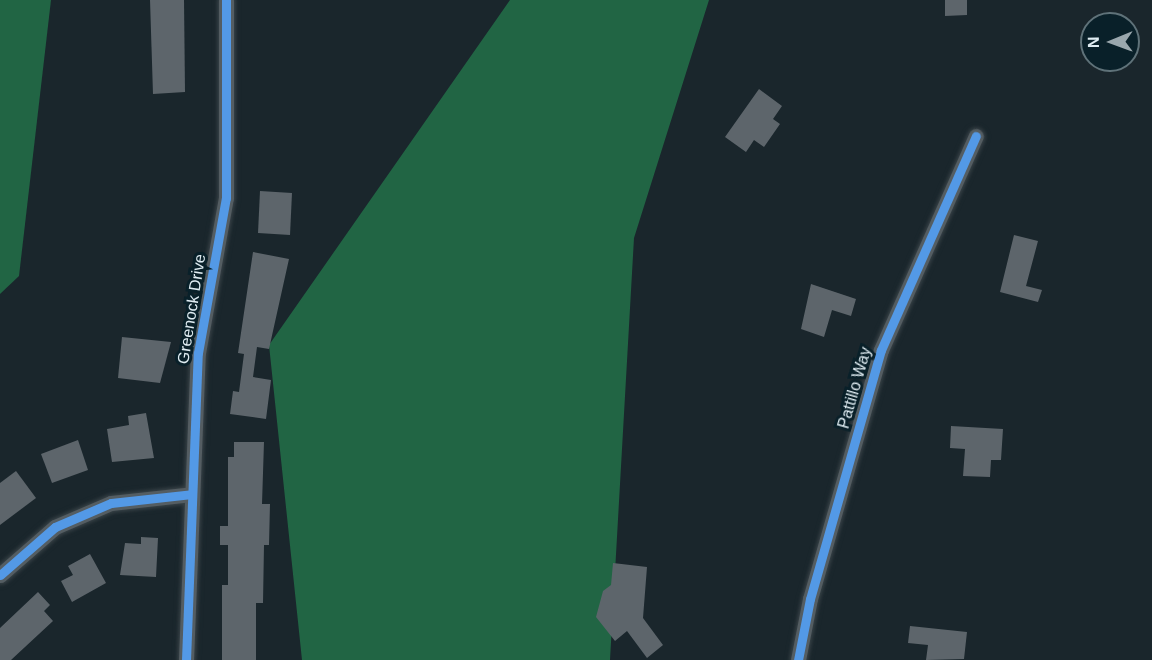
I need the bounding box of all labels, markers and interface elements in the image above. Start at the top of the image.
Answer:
north arrow [1080,12,1140,72]
text: N [1085,36,1102,48]
street label: Greenock Drive [174,253,210,365]
street label: Pattillo Way [834,345,876,431]

